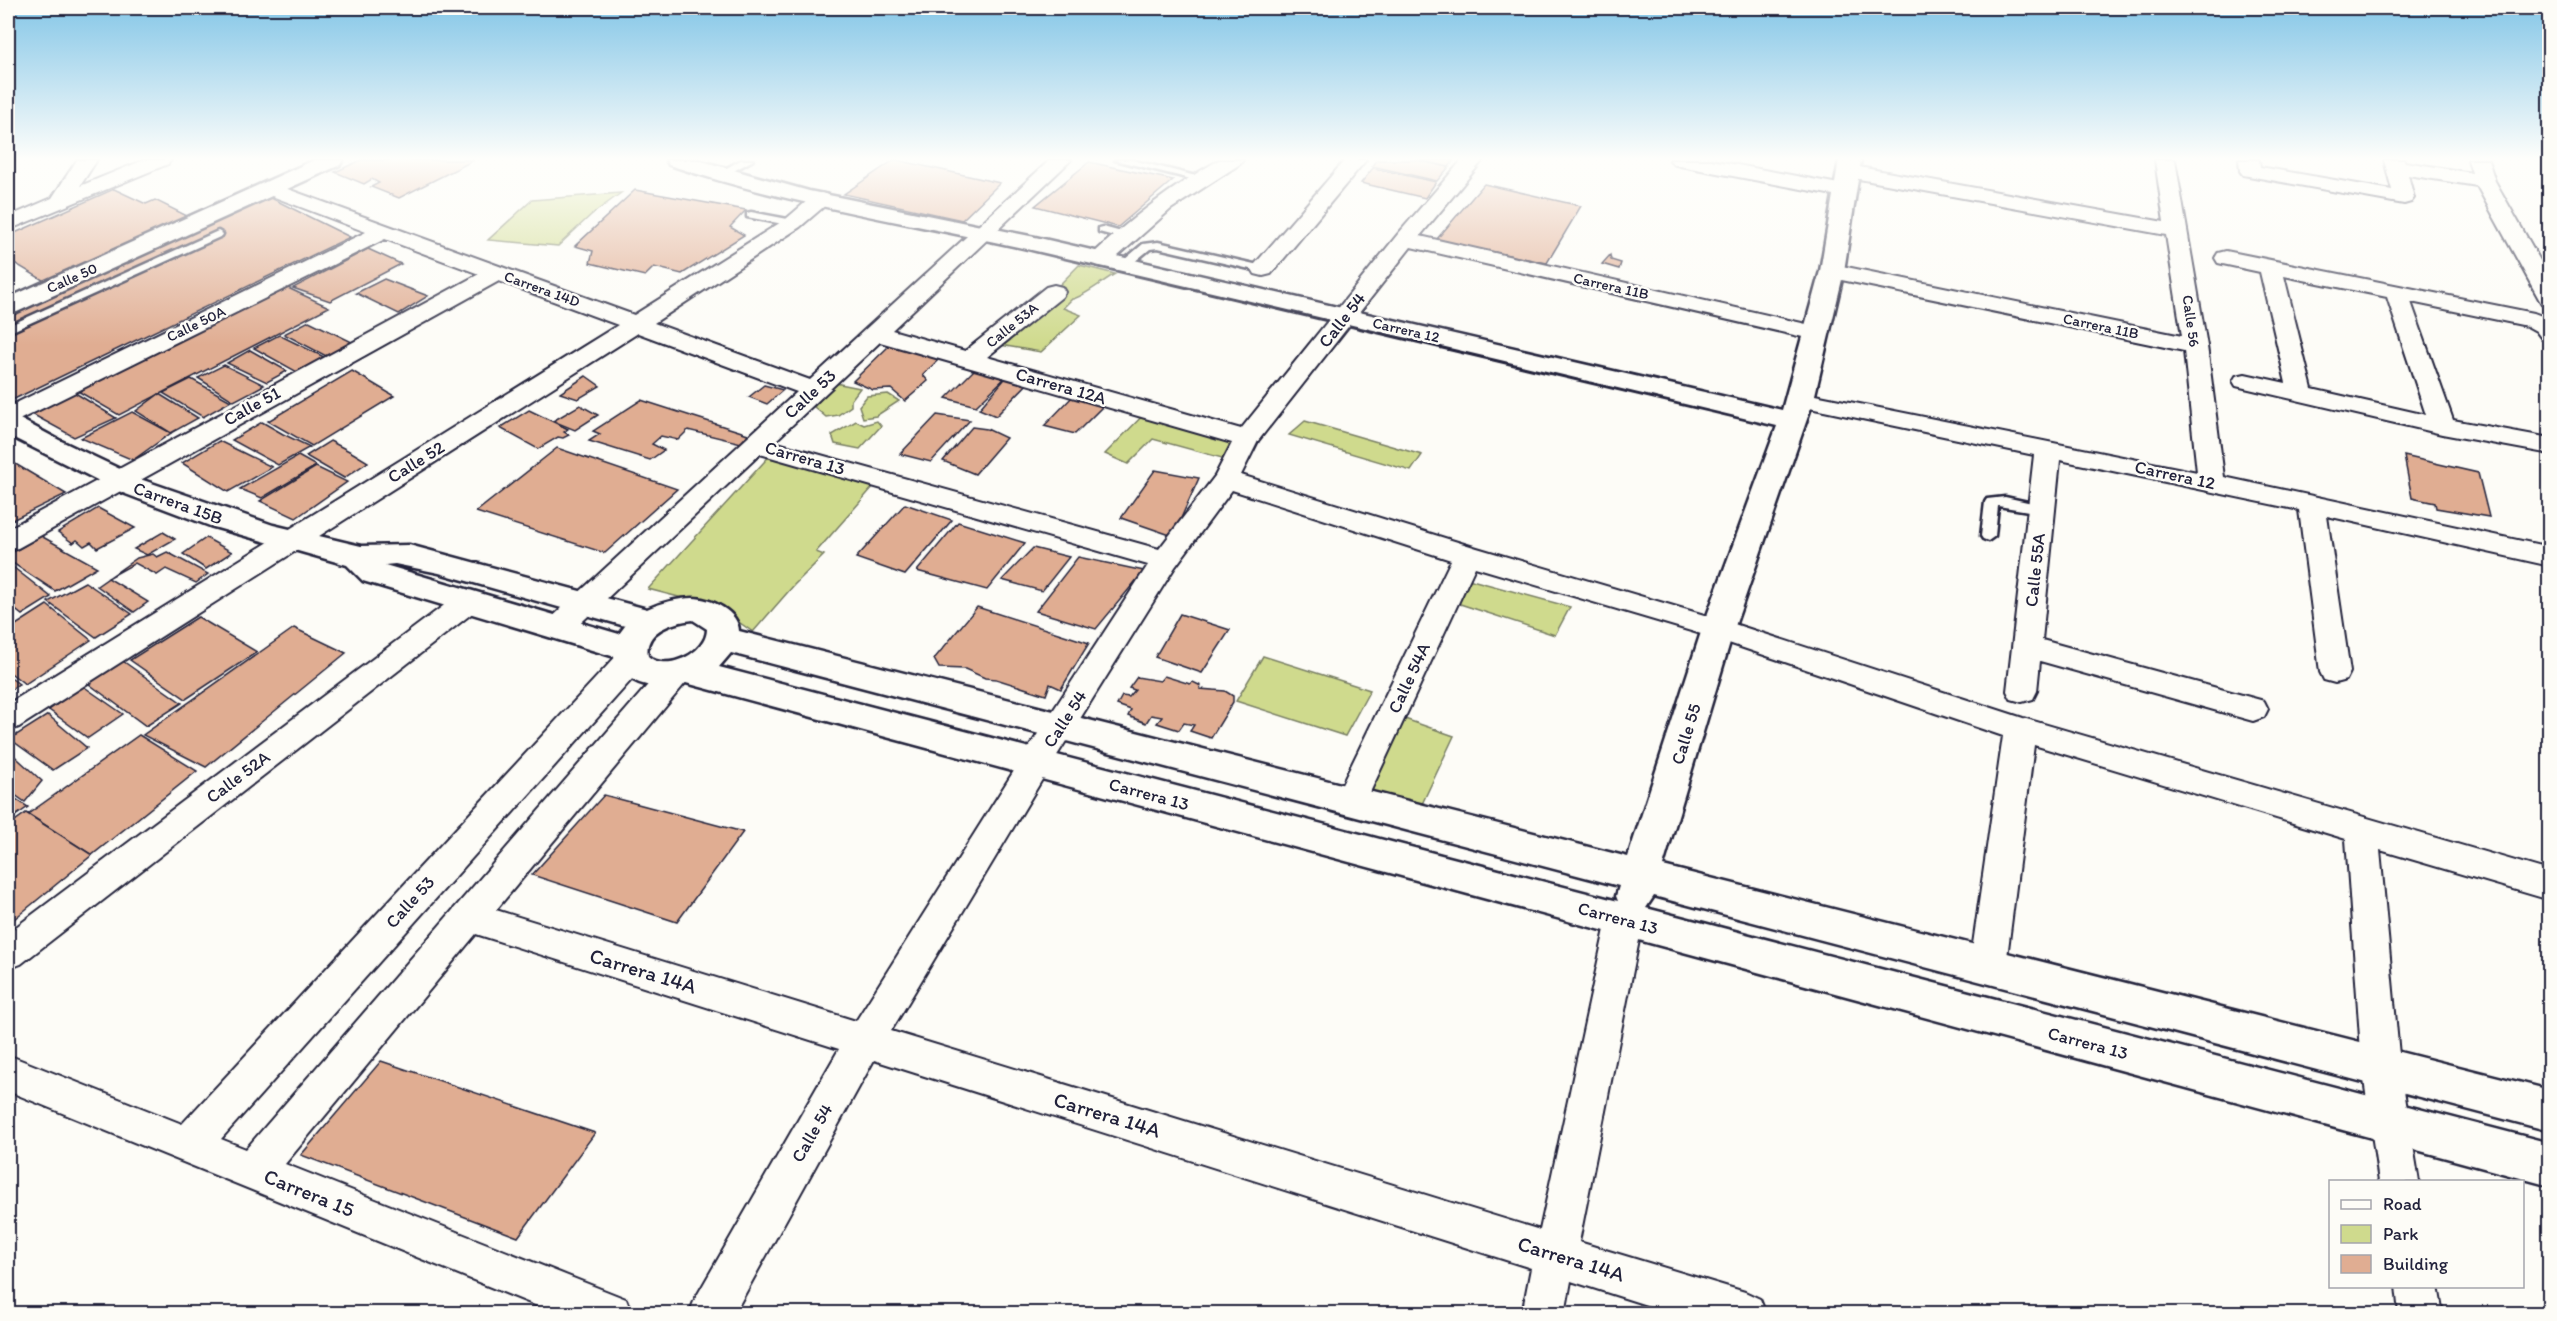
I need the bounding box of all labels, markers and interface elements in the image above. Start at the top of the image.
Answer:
street label: Calle 50 [44,259,100,297]
street label: Carrera 14D [502,267,582,311]
street label: Carrera 11B [1572,269,1651,303]
street label: Calle 54 [1314,288,1370,352]
street label: Calle 56 [2178,294,2204,348]
street label: Calle 53A [982,298,1042,352]
street label: Calle 50A [164,302,229,346]
street label: Carrera 11B [2062,309,2141,343]
street label: Carrera 12 [1371,314,1441,346]
street label: Carrera 12A [1013,363,1109,410]
street label: Calle 53 [779,364,841,424]
street label: Calle 51 [220,381,284,431]
street label: Calle 52 [384,436,449,488]
street label: Carrera 13 [762,436,848,480]
street label: Carrera 12 [2133,456,2218,494]
street label: Carrera 15B [130,477,226,529]
street label: Calle 55A [2020,532,2050,608]
street label: Calle 54A [1383,639,1435,717]
street label: Calle 54 [1038,686,1092,752]
street label: Calle 55 [1666,701,1706,767]
street label: Calle 52A [202,746,275,808]
street label: Carrera 13 [1106,773,1192,815]
street label: Calle 53 [381,871,439,933]
street label: Carrera 13 [1575,897,1661,939]
street label: Carrera 14A [587,942,700,999]
street label: Carrera 13 [2045,1022,2131,1064]
street label: Carrera 14A [1051,1086,1164,1143]
street label: Calle 54 [786,1100,838,1166]
street label: Carrera 15 [260,1163,358,1222]
legend [2329,1180,2524,1288]
text: Road [2383,1193,2422,1215]
text: Park [2383,1223,2418,1245]
street label: Carrera 14A [1515,1230,1628,1287]
text: Building [2383,1253,2449,1275]

